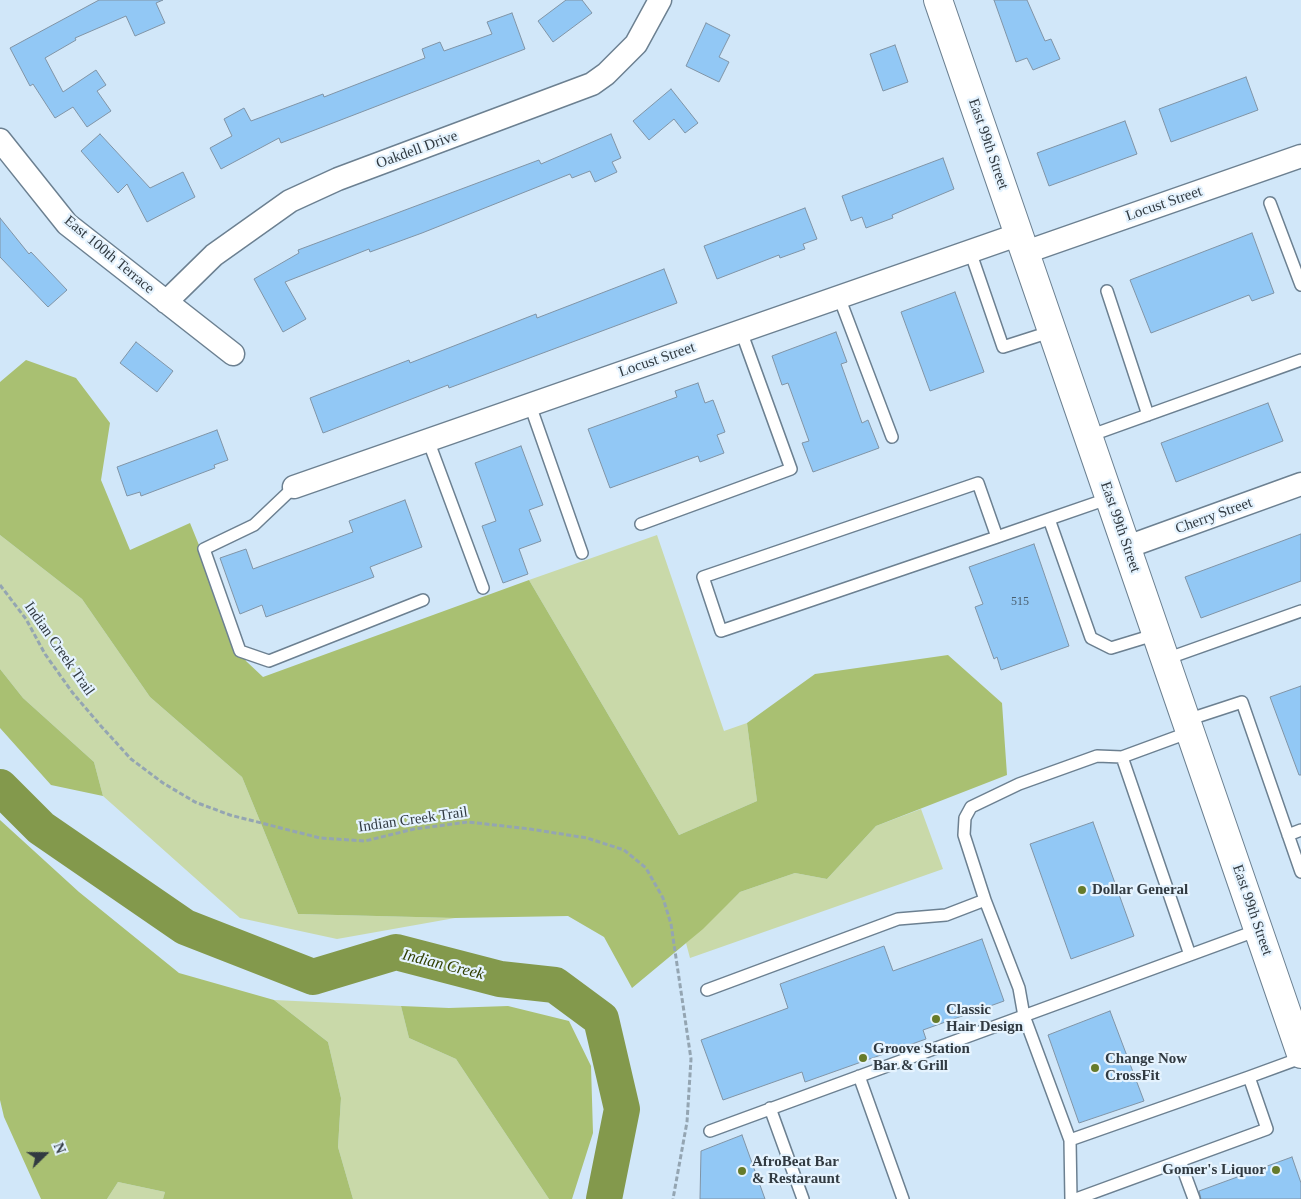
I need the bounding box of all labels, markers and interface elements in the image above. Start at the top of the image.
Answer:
street label: East 99th Street [964,96,1012,192]
street label: Oakdell Drive [374,127,460,173]
street label: Locust Street [1123,183,1205,225]
street label: East 100th Terrace [60,212,158,298]
street label: Locust Street [616,339,698,381]
street label: East 99th Street [1096,479,1144,575]
street label: Cherry Street [1173,494,1255,538]
house number: 515 [1011,595,1029,609]
street label: Indian Creek Trail [20,599,98,699]
street label: Indian Creek Trail [357,803,469,837]
street label: East 99th Street [1228,862,1276,958]
place label: Dollar General [1092,881,1188,899]
marker: Dollar General [1076,884,1088,896]
water label: Indian Creek [400,946,486,984]
place label: Classic Hair Design [946,1001,1023,1036]
marker: Classic Hair Design [930,1013,942,1025]
place label: Groove Station Bar & Grill [873,1040,970,1075]
place label: Change Now CrossFit [1105,1050,1187,1085]
marker: Groove Station Bar & Grill [857,1052,869,1064]
marker: Change Now CrossFit [1089,1062,1101,1074]
north arrow [20,1129,70,1179]
text: N [51,1141,68,1156]
place label: AfroBeat Bar & Restaraunt [752,1153,840,1188]
place label: Gomer's Liquor [1162,1161,1266,1179]
marker: Gomer's Liquor [1270,1164,1282,1176]
marker: AfroBeat Bar & Restaraunt [736,1165,748,1177]

